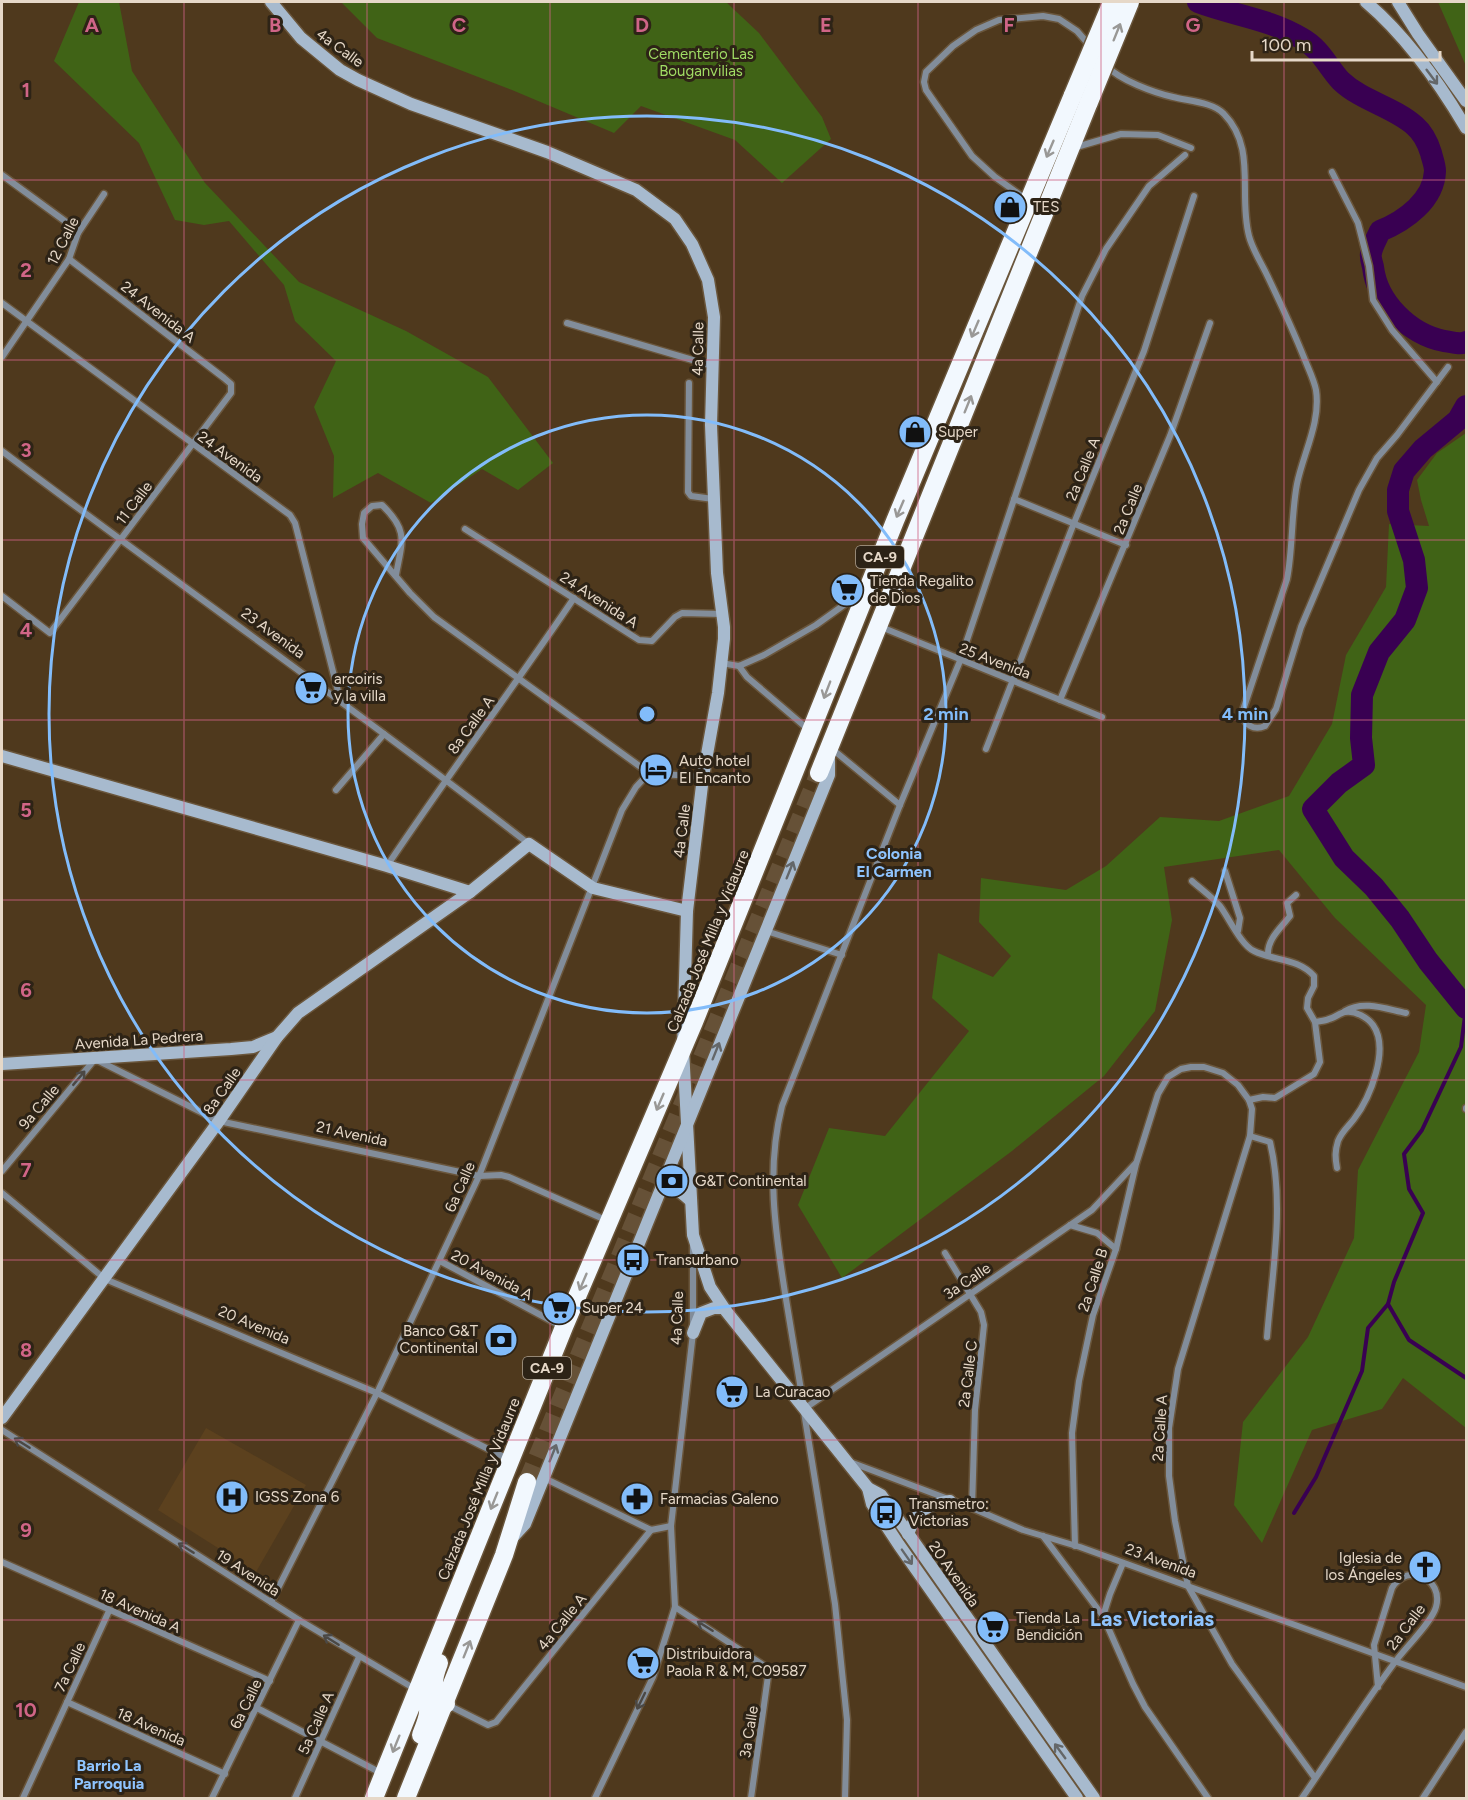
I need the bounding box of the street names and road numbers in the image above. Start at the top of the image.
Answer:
street label: 4a Calle [313,25,367,71]
street label: 12 Calle [43,214,83,268]
street label: 24 Avenida A [117,277,199,347]
street label: 4a Calle [689,322,707,376]
street label: 24 Avenida [194,428,266,486]
street label: 2a Calle A [1062,435,1104,503]
street label: 11 Calle [112,478,156,528]
street label: 2a Calle [1110,481,1146,537]
road number: CA-9 [856,546,904,568]
street label: 24 Avenida A [557,568,641,632]
street label: 23 Avenida [238,604,308,662]
street label: 25 Avenida [957,639,1033,683]
street label: 8a Calle A [444,692,498,758]
street label: 4a Calle [670,803,694,859]
street label: Calzada José Milla y Vidaurre [663,847,753,1035]
street label: Avenida La Pedrera [74,1027,204,1053]
street label: 8a Calle [199,1064,245,1118]
street label: 9a Calle [15,1081,63,1133]
street label: 21 Avenida [315,1118,389,1150]
street label: 6a Calle [441,1159,479,1215]
street label: 20 Avenida A [448,1246,536,1304]
street label: 2a Calle B [1074,1246,1112,1314]
street label: 3a Calle [940,1259,994,1303]
street label: 4a Calle [667,1291,687,1345]
street label: 20 Avenida [216,1302,292,1348]
street label: 2a Calle C [955,1339,981,1409]
road number: CA-9 [523,1357,571,1379]
street label: 2a Calle A [1149,1394,1171,1462]
street label: Calzada José Milla y Vidaurre [434,1395,524,1583]
street label: 20 Avenida [925,1538,983,1610]
street label: 23 Avenida [1123,1540,1199,1582]
street label: 19 Avenida [213,1546,283,1600]
street label: 18 Avenida A [97,1585,183,1637]
street label: 4a Calle A [534,1590,590,1654]
street label: 2a Calle [1383,1600,1429,1654]
street label: 7a Calle [51,1639,89,1695]
street label: 6a Calle [226,1676,266,1732]
street label: 5a Calle A [294,1689,338,1757]
street label: 18 Avenida [114,1704,188,1750]
street label: 3a Calle [736,1705,762,1759]

